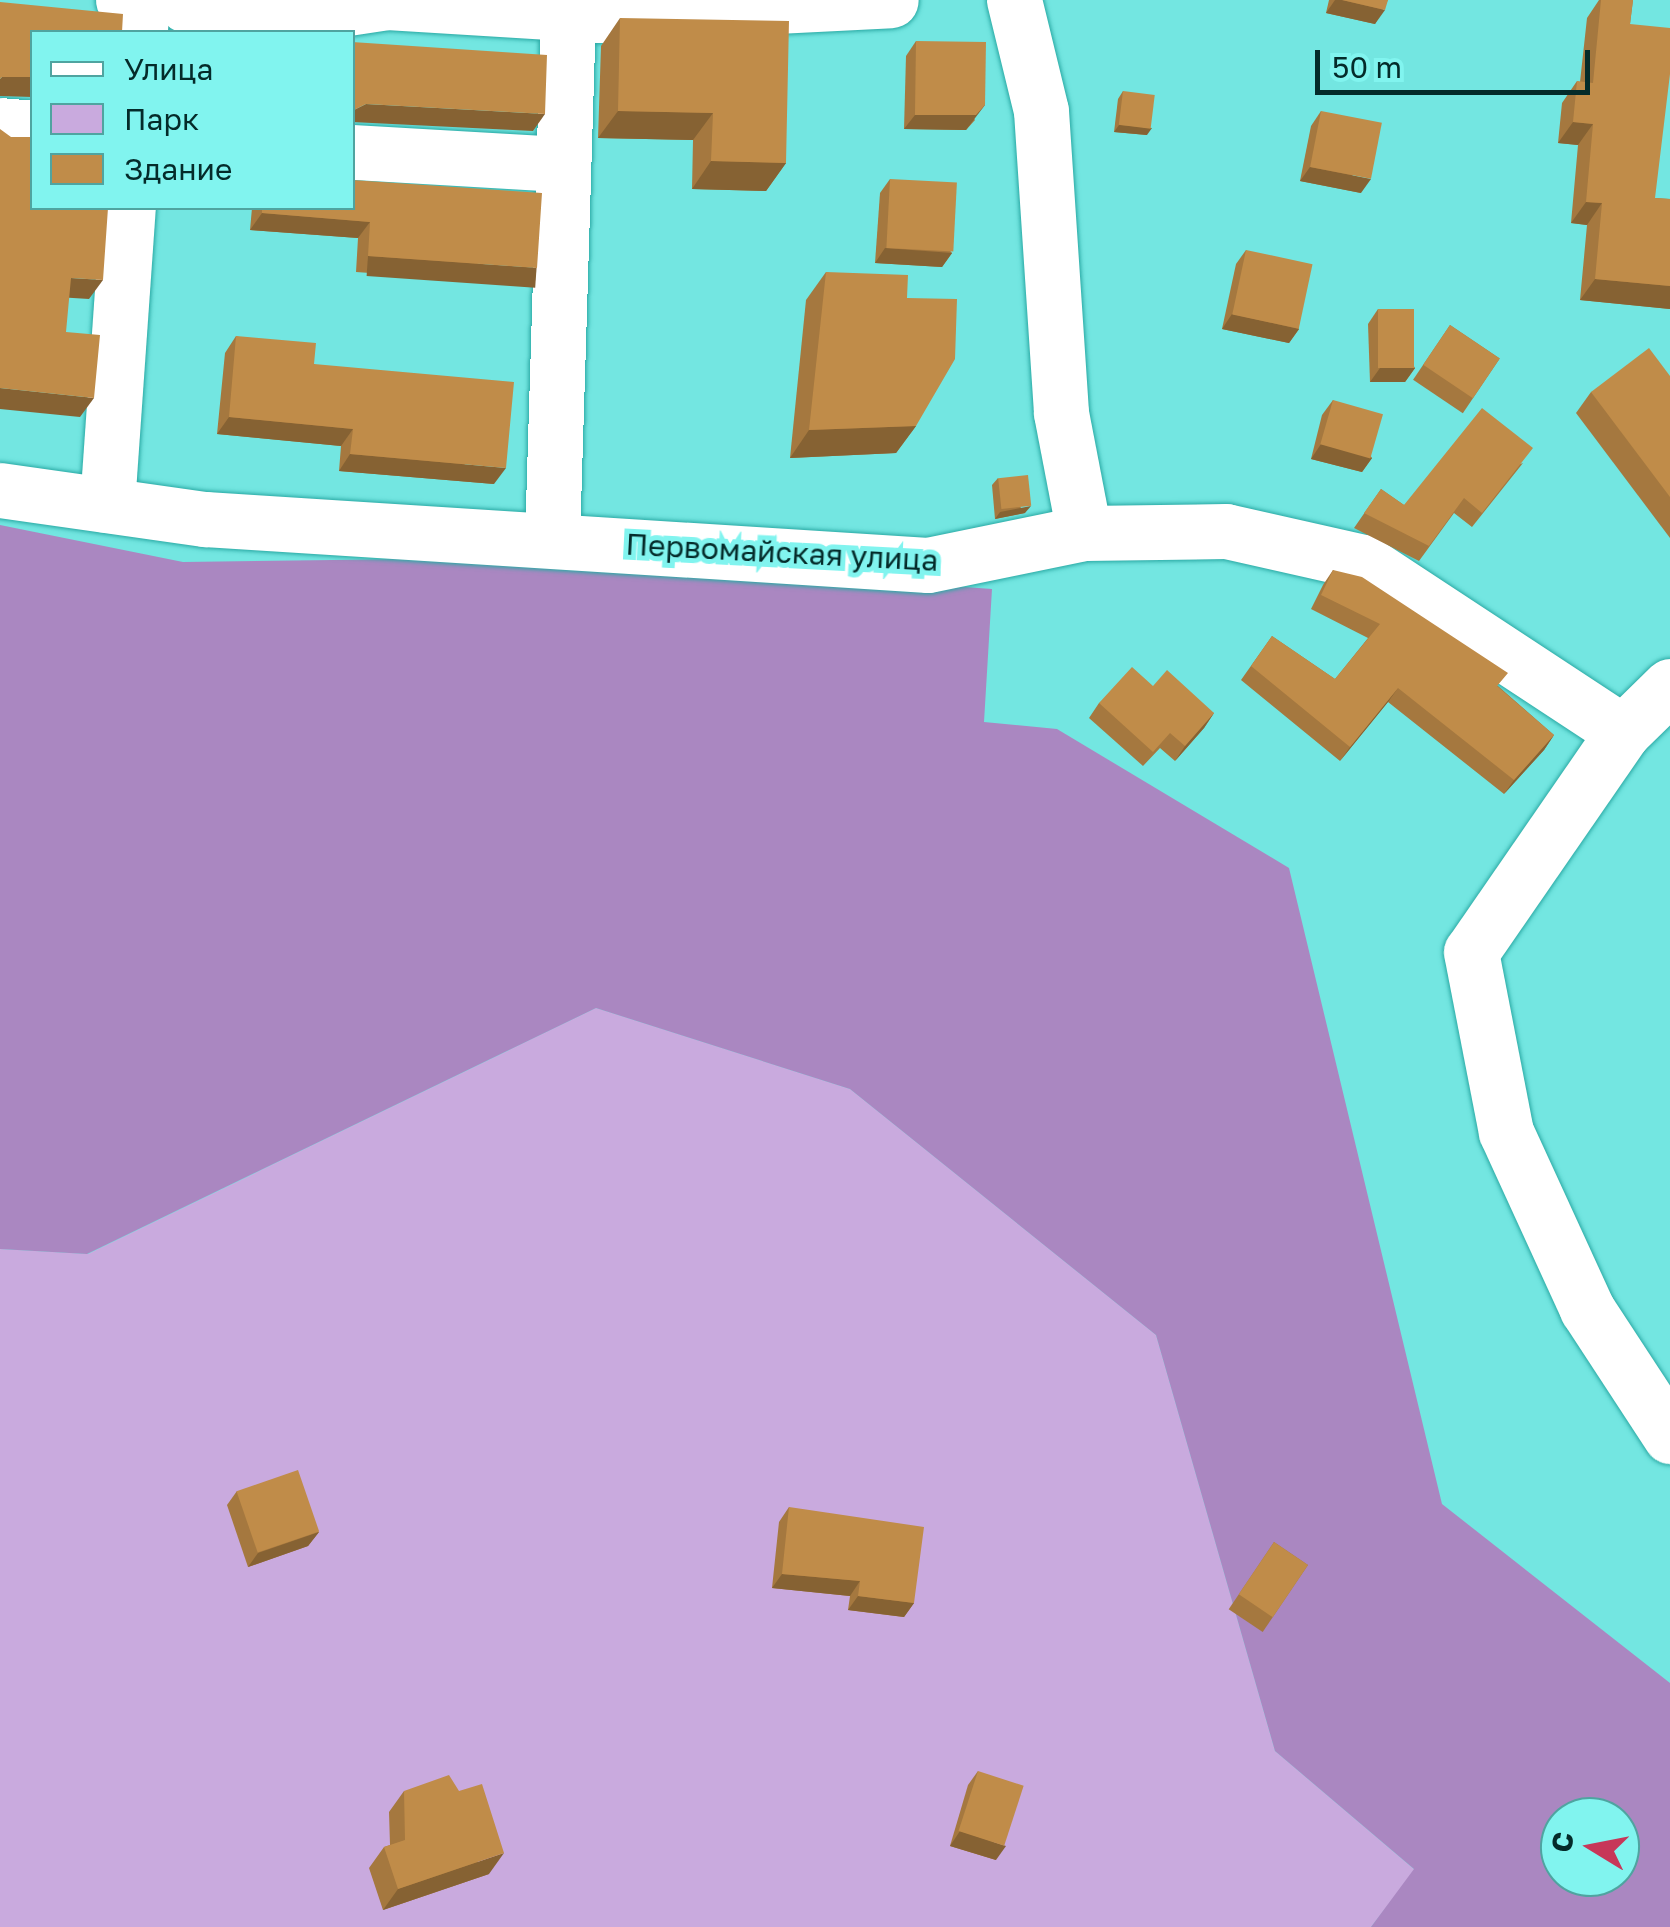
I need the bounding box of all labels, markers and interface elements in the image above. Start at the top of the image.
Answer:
legend [30,30,355,210]
scale bar [1320,30,1595,92]
text: 50 m [1332,49,1402,85]
text: Улица [124,51,213,87]
text: Парк [124,101,199,137]
text: Здание [124,151,232,187]
street label: Первомайская улица [625,526,939,578]
north arrow [1540,1797,1640,1897]
text: С [1544,1829,1580,1855]

